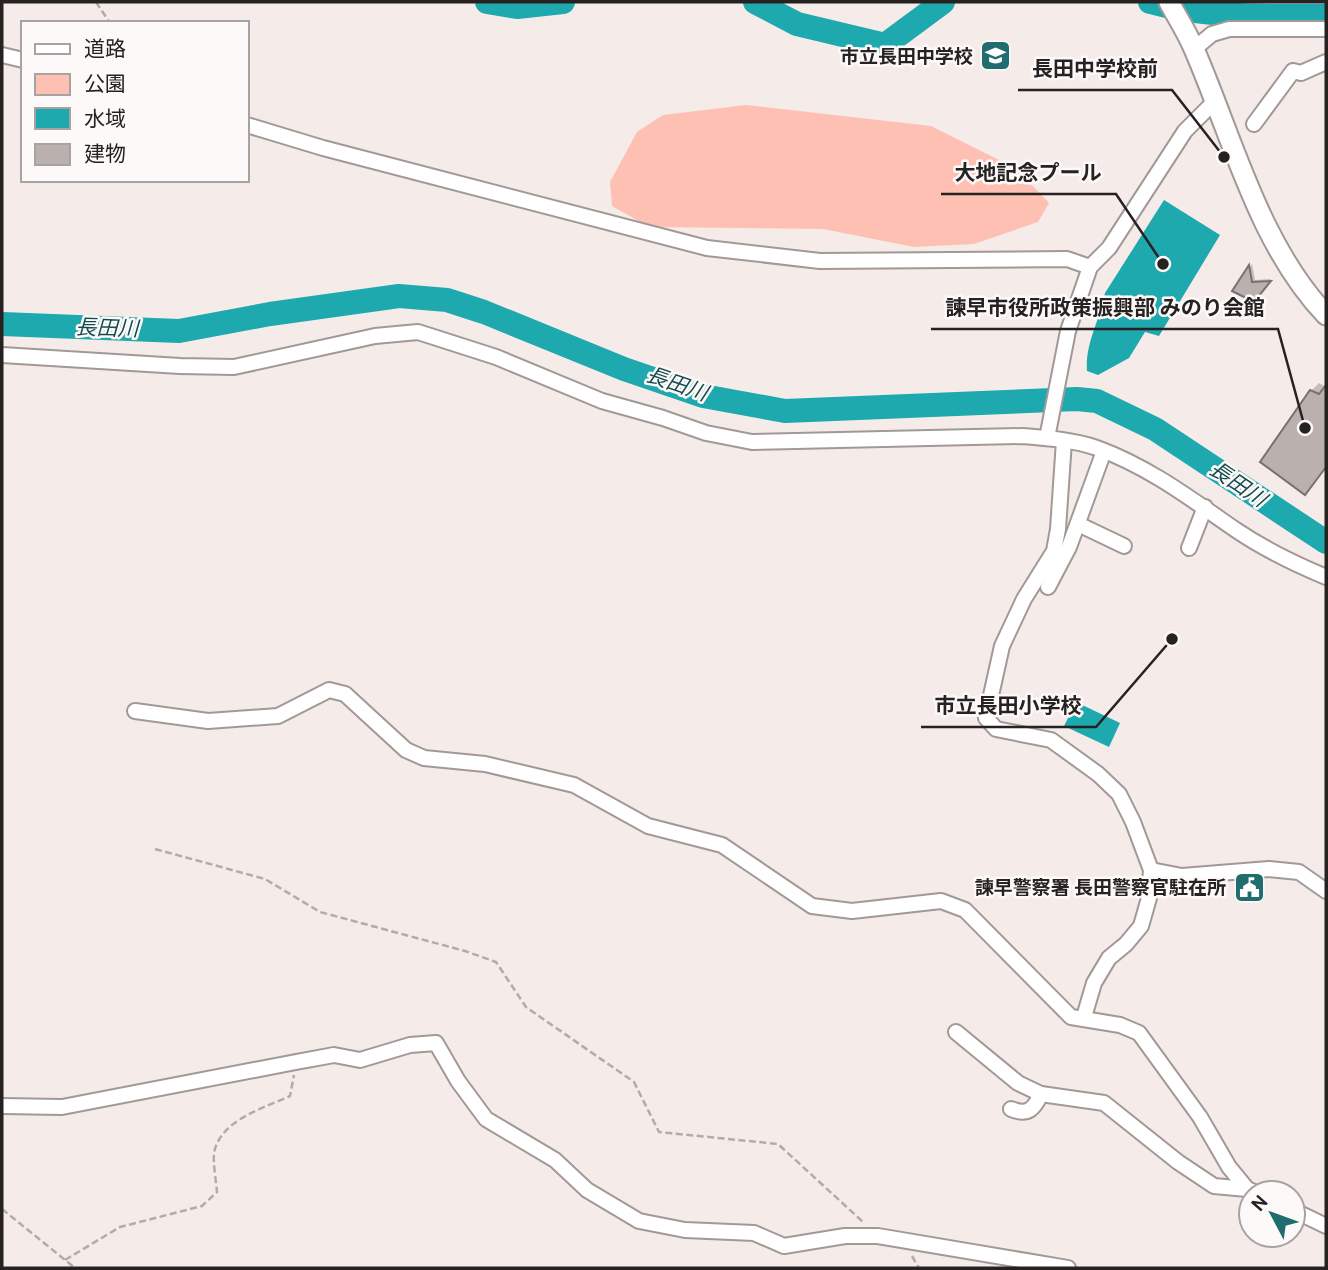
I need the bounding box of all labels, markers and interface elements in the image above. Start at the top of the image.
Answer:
legend [21,21,248,182]
text: 道路 [84,36,126,61]
school or university icon: 市立長田中学校 [979,39,1013,73]
place label: 市立長田中学校 [840,45,973,68]
callout: 長田中学校前 [1018,48,1172,90]
text: 長田中学校前 [1032,56,1158,81]
text: 公園 [84,71,126,96]
text: 水域 [84,106,126,131]
text: 建物 [84,141,126,166]
callout: 大地記念プール [941,152,1116,194]
text: 大地記念プール [955,160,1102,185]
callout: 諫早市役所政策振興部 みのり会館 [931,287,1278,329]
text: 諫早市役所政策振興部 みのり会館 [945,295,1265,320]
water label: 長田川 [75,314,141,341]
water label: 長田川 [643,361,713,406]
water label: 長田川 [1205,456,1273,513]
callout: 市立長田小学校 [921,685,1096,727]
text: 市立長田小学校 [935,693,1082,718]
public building icon: 諫早警察署 長田警察官駐在所 [1232,870,1266,904]
place label: 諫早警察署 長田警察官駐在所 [975,876,1226,899]
north arrow [1237,1179,1307,1249]
text: N [1246,1191,1273,1216]

